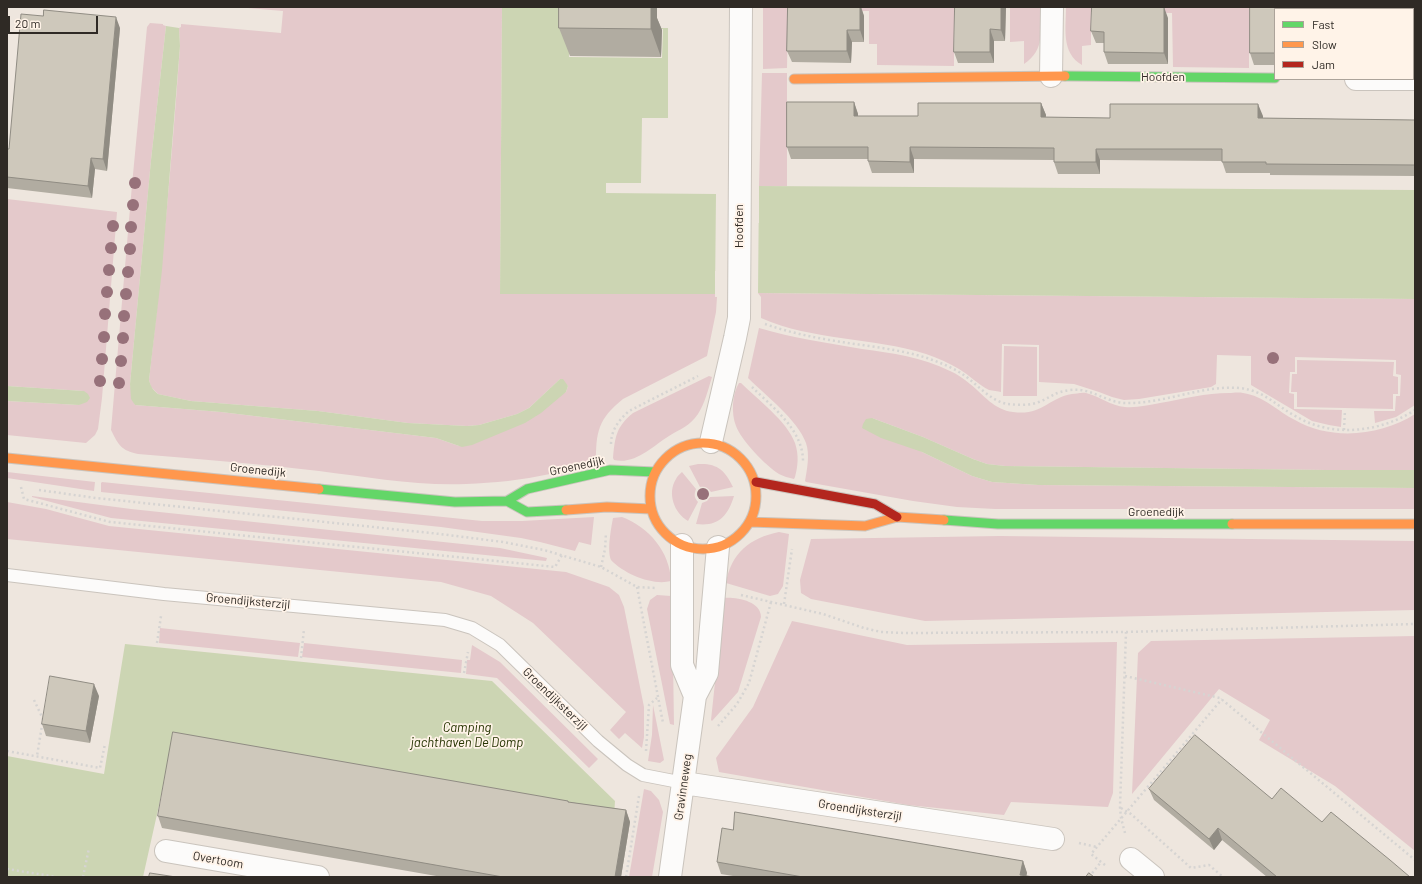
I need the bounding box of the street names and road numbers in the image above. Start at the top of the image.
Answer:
street label: Hoofden [1141,70,1185,84]
street label: Hoofden [732,204,746,248]
street label: Groenedijk [548,453,606,479]
street label: Groenedijk [229,460,287,480]
street label: Groenedijk [1128,505,1184,519]
street label: Groendijksterzijl [205,590,291,612]
street label: Groendijksterzijl [520,665,590,733]
street label: Gravinneweg [671,753,695,821]
street label: Groendijksterzijl [817,796,903,824]
street label: Overtoom [192,848,244,872]

